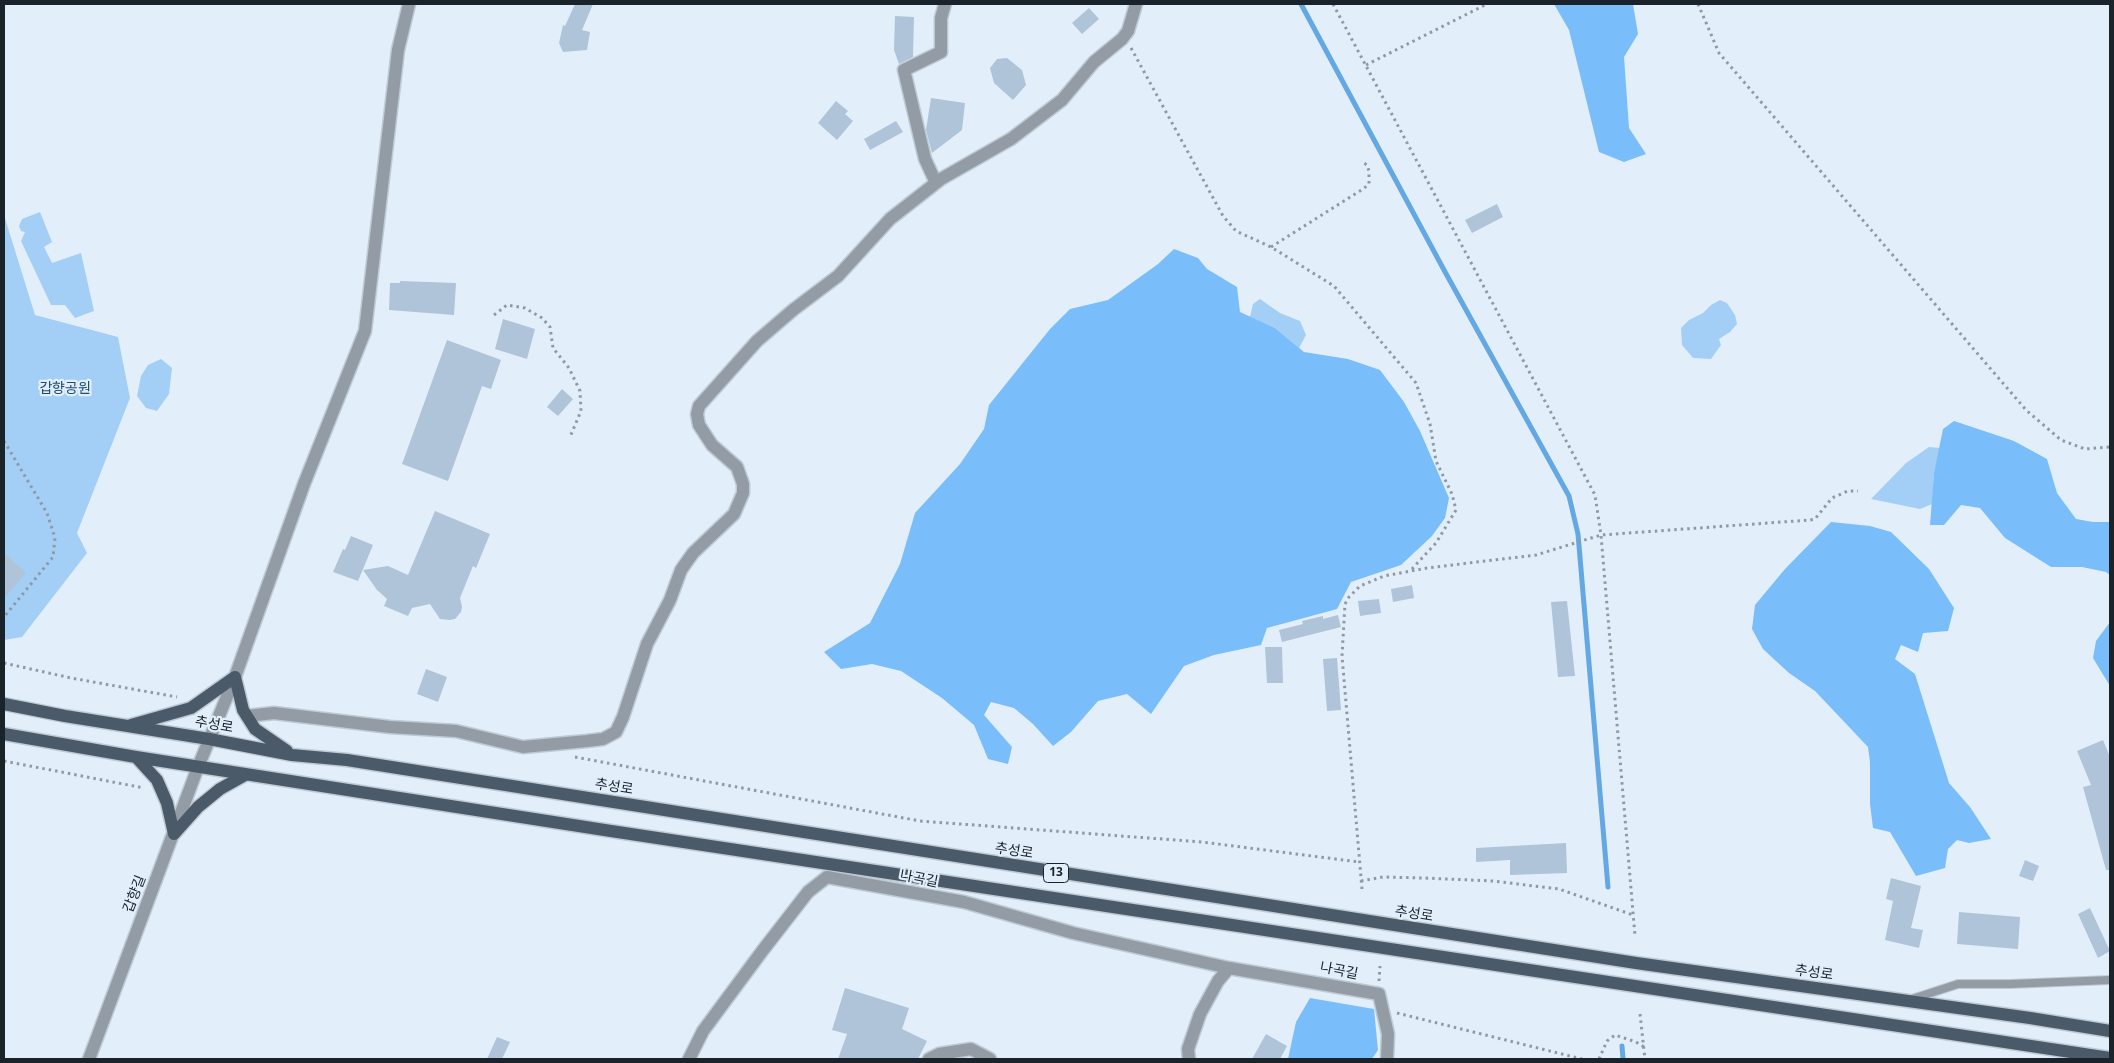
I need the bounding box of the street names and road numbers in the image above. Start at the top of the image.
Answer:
street label: 추성로 [194,713,234,737]
street label: 추성로 [594,776,634,798]
street label: 추성로 [994,840,1034,862]
road number: 13 [1044,864,1068,882]
street label: 나곡길 [898,867,940,891]
street label: 갑향길 [120,873,150,915]
street label: 추성로 [1394,903,1434,925]
street label: 나곡길 [1318,959,1360,983]
street label: 추성로 [1794,962,1834,984]

